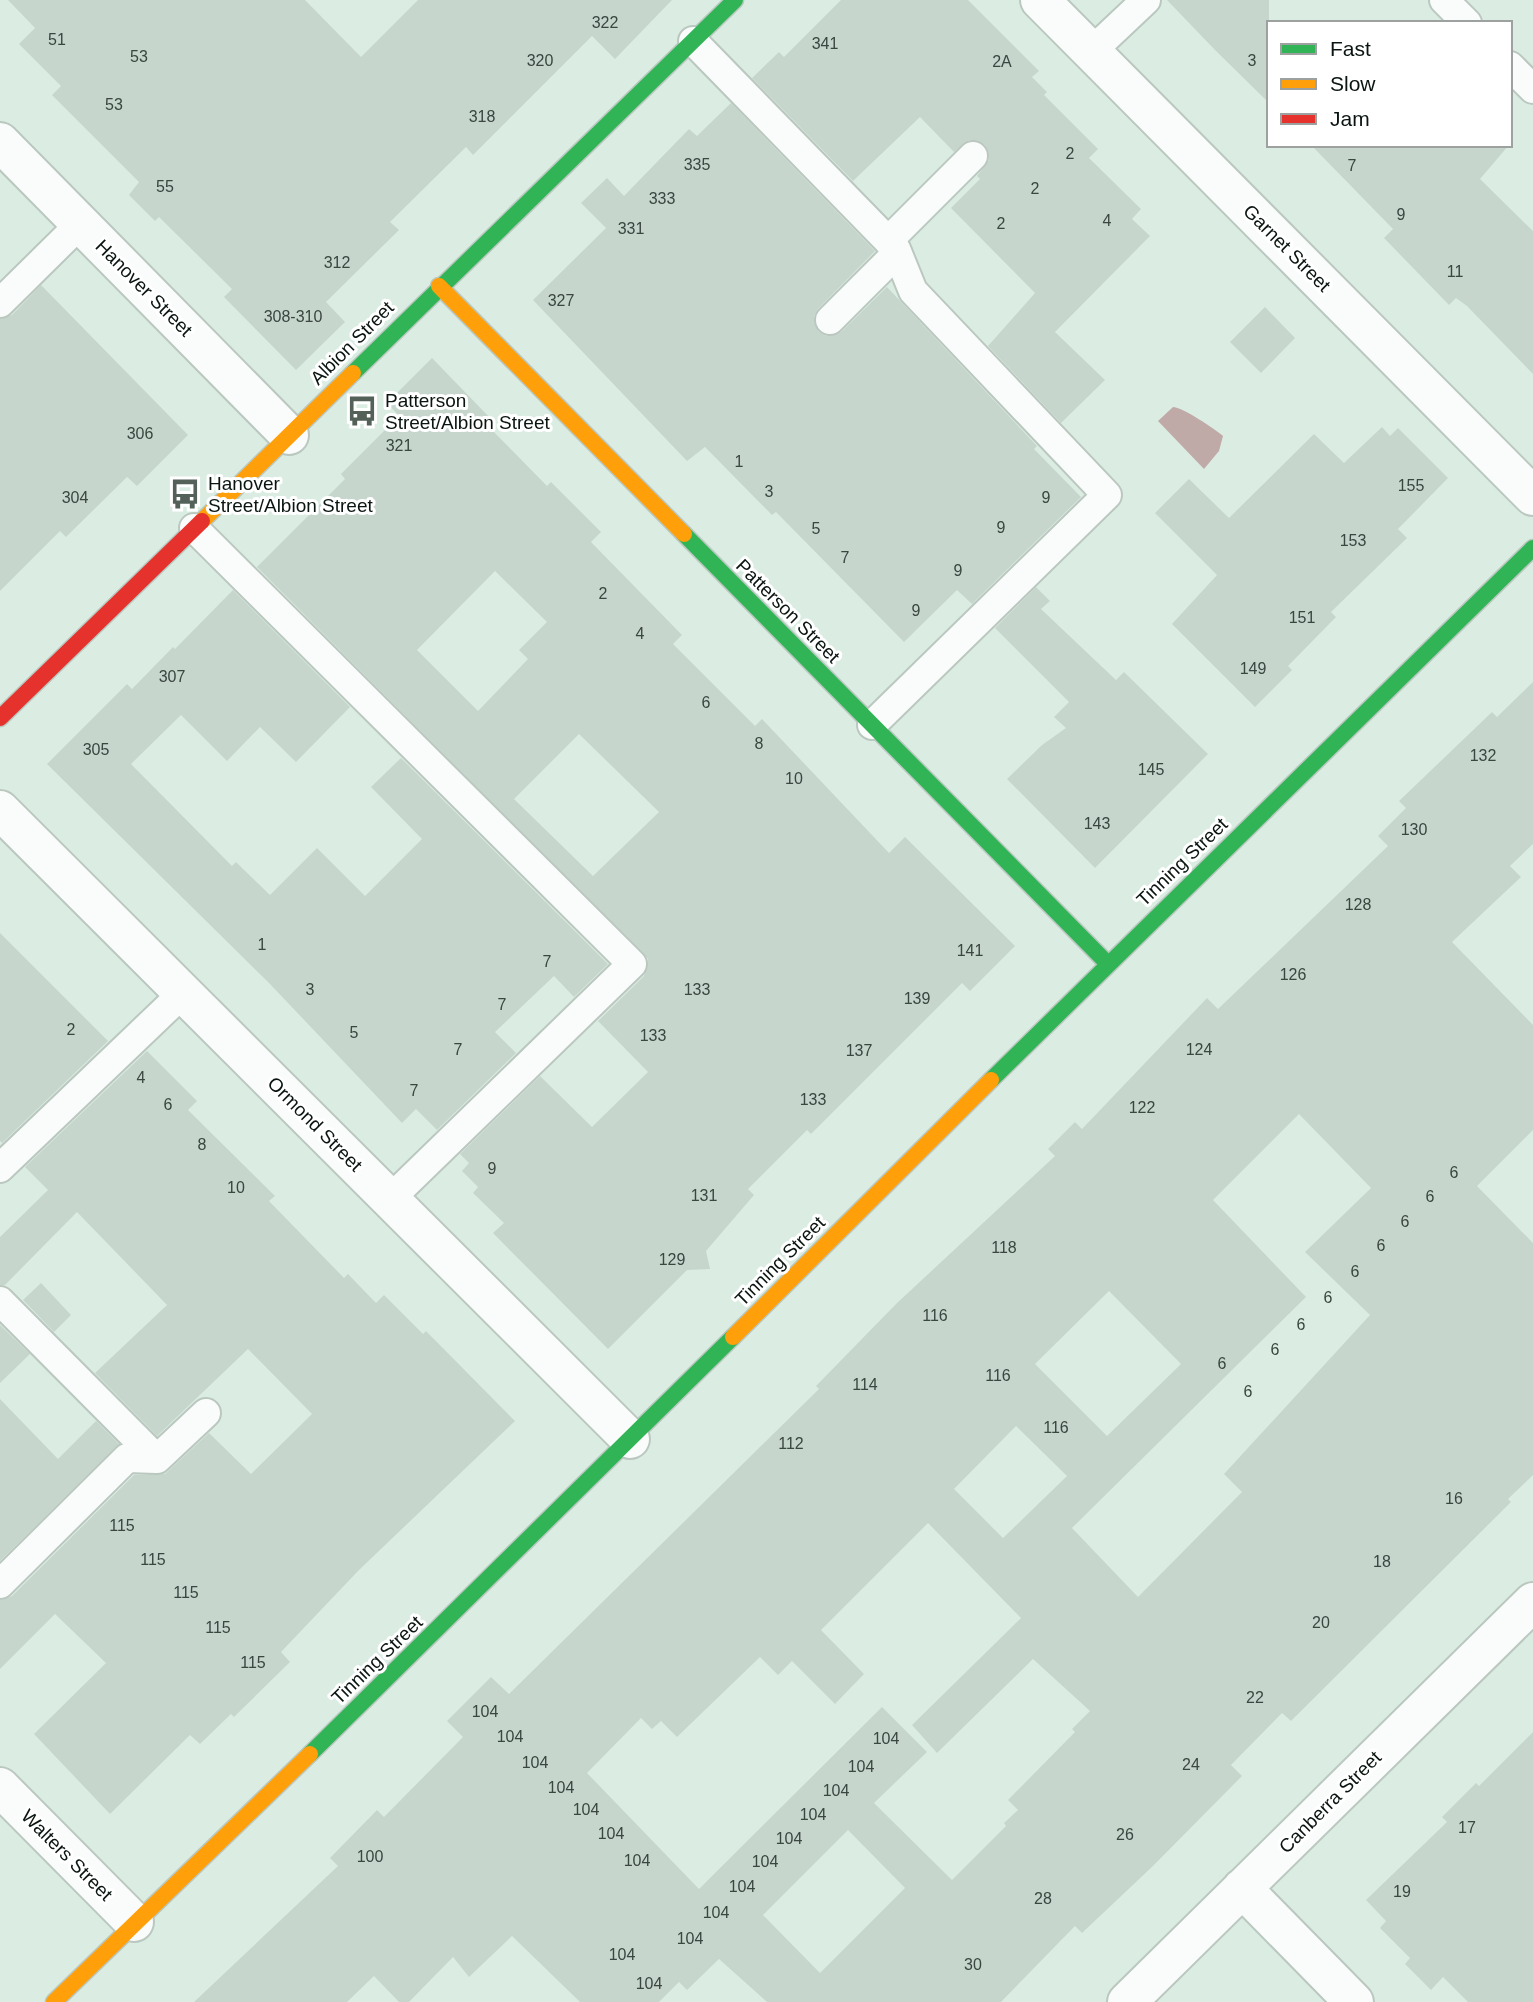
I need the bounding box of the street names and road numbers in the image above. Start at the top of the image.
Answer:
street label: Garnet Street [1239,200,1335,296]
street label: Hanover Street [91,235,197,341]
street label: Albion Street [306,297,398,389]
street label: Patterson Street [732,555,844,667]
street label: Tinning Street [1132,813,1232,910]
street label: Ormond Street [264,1073,367,1176]
street label: Tinning Street [731,1211,830,1310]
street label: Tinning Street [327,1611,427,1708]
street label: Canberra Street [1275,1746,1386,1857]
street label: Walters Street [17,1805,117,1905]

